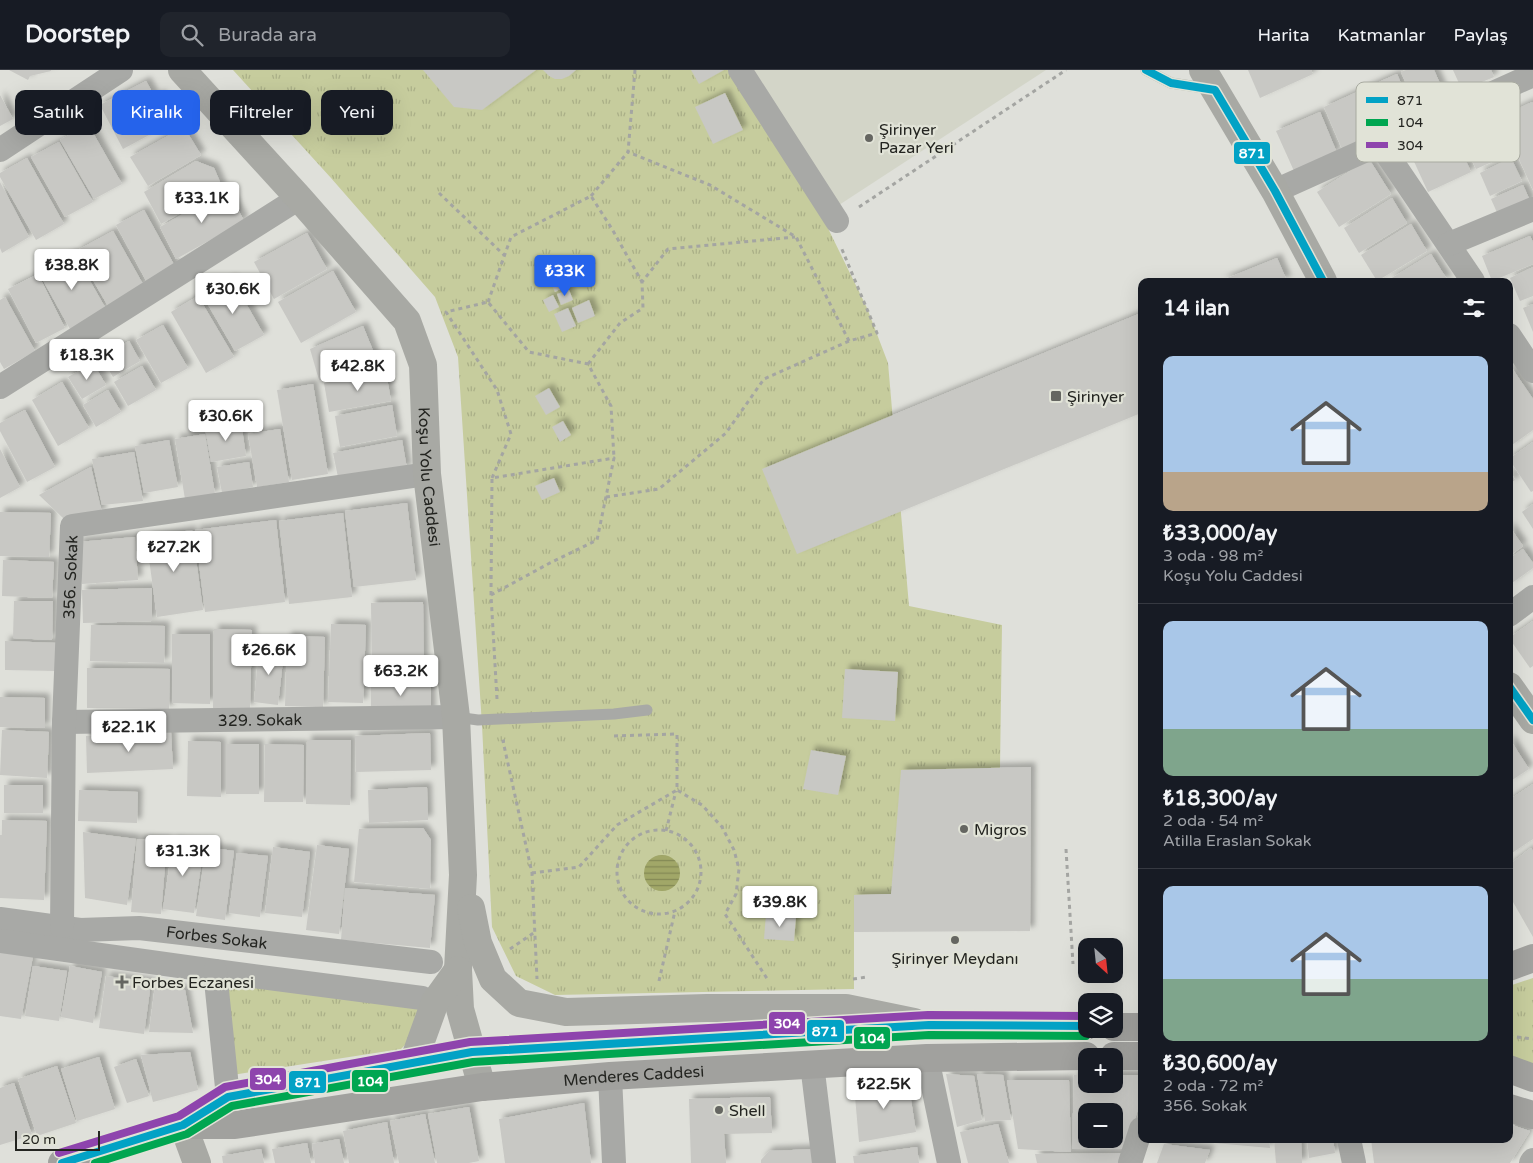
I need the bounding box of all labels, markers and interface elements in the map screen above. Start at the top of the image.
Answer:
search box [160,12,510,57]
text: Doorstep [25,20,130,49]
icon: search [178,21,206,49]
text: Burada ara [218,24,317,46]
text: Harita [1257,24,1310,46]
text: Katmanlar [1338,24,1426,46]
text: Paylaş [1454,24,1508,46]
legend [1356,82,1520,162]
chip: Satılık [15,90,102,135]
chip: Kiralık [112,90,200,135]
chip: Filtreler [210,90,311,135]
chip: Yeni [321,90,393,135]
text: 871 [1397,92,1423,109]
text: 104 [1397,114,1424,131]
place label: Şirinyer Pazar Yeri [879,120,954,158]
marker: Şirinyer Pazar Yeri [863,132,875,144]
text: 304 [1397,137,1424,154]
line badge: 871 [1233,141,1271,165]
text: 871 [1239,145,1265,162]
pin: ₺33.1K [161,182,243,224]
text: ₺33.1K [175,188,229,208]
pin: ₺38.8K [31,248,113,291]
pin: ₺33K [535,254,595,297]
text: ₺38.8K [45,255,99,275]
text: ₺33K [545,261,585,281]
pin: ₺30.6K [192,272,274,315]
text: ₺30.6K [206,279,260,299]
icon: filters [1460,294,1488,322]
text: 14 ilan [1163,296,1230,321]
pin: ₺18.3K [46,338,128,381]
text: ₺18.3K [60,345,114,365]
pin: ₺42.8K [317,350,399,392]
text: ₺42.8K [331,356,385,376]
place label: Şirinyer [1067,387,1125,407]
icon: home [1281,388,1371,478]
marker: Şirinyer [1049,389,1063,403]
pin: ₺30.6K [185,400,267,442]
text: ₺30.6K [199,406,253,426]
street label: Koşu Yolu Caddesi [414,407,445,548]
text: ₺33,000/ay [1163,521,1277,546]
pin: ₺27.2K [133,530,215,573]
street label: 356. Sokak [59,534,83,620]
text: ₺27.2K [148,537,200,557]
text: 3 oda · 98 m² [1163,546,1263,566]
text: Koşu Yolu Caddesi [1163,566,1303,586]
pin: ₺26.6K [228,634,310,676]
text: ₺26.6K [242,640,296,660]
pin: ₺63.2K [360,654,442,697]
icon: home [1281,654,1371,744]
text: ₺63.2K [374,661,428,681]
pin: ₺22.1K [88,710,170,753]
street label: 329. Sokak [218,710,303,731]
text: ₺22.1K [102,717,156,737]
text: ₺18,300/ay [1163,786,1277,811]
text: 2 oda · 54 m² [1163,811,1263,831]
place label: Migros [974,820,1027,840]
marker: Migros [958,823,970,835]
text: Atilla Eraslan Sokak [1163,831,1311,851]
pin: ₺31.3K [142,834,224,877]
text: ₺31.3K [156,841,210,861]
pin: ₺39.8K [739,886,821,928]
text: ₺39.8K [753,892,807,912]
icon: home [1281,919,1371,1009]
street label: Forbes Sokak [165,922,269,954]
marker: Şirinyer Meydanı [949,934,961,946]
north arrow [1078,938,1122,982]
map controls [1078,938,1123,1148]
place label: Şirinyer Meydanı [892,949,1018,969]
place label: Forbes Eczanesi [132,973,254,993]
marker: Forbes Eczanesi [116,976,128,988]
button: layers [1078,993,1123,1038]
line badge: 304 [768,1011,806,1035]
text: 304 [774,1015,800,1032]
line badge: 871 [806,1019,845,1043]
text: 871 [812,1023,838,1040]
line badge: 104 [853,1026,891,1050]
text: 104 [859,1030,885,1047]
button: + [1078,1048,1123,1093]
text: ₺30,600/ay [1163,1051,1277,1076]
street label: Menderes Caddesi [562,1062,705,1091]
line badge: 304 [249,1067,287,1091]
pin: ₺22.5K [843,1068,925,1110]
line badge: 104 [351,1069,389,1093]
line badge: 871 [288,1070,327,1094]
text: 304 [255,1071,281,1088]
text: 104 [357,1073,383,1090]
text: 871 [295,1074,321,1091]
text: ₺22.5K [857,1074,911,1094]
text: 2 oda · 72 m² [1163,1076,1263,1096]
text: 356. Sokak [1163,1096,1247,1116]
place label: Shell [729,1101,766,1121]
button: − [1078,1103,1123,1148]
marker: Shell [713,1104,725,1116]
scale bar [15,1128,100,1151]
text: 20 m [22,1131,56,1148]

